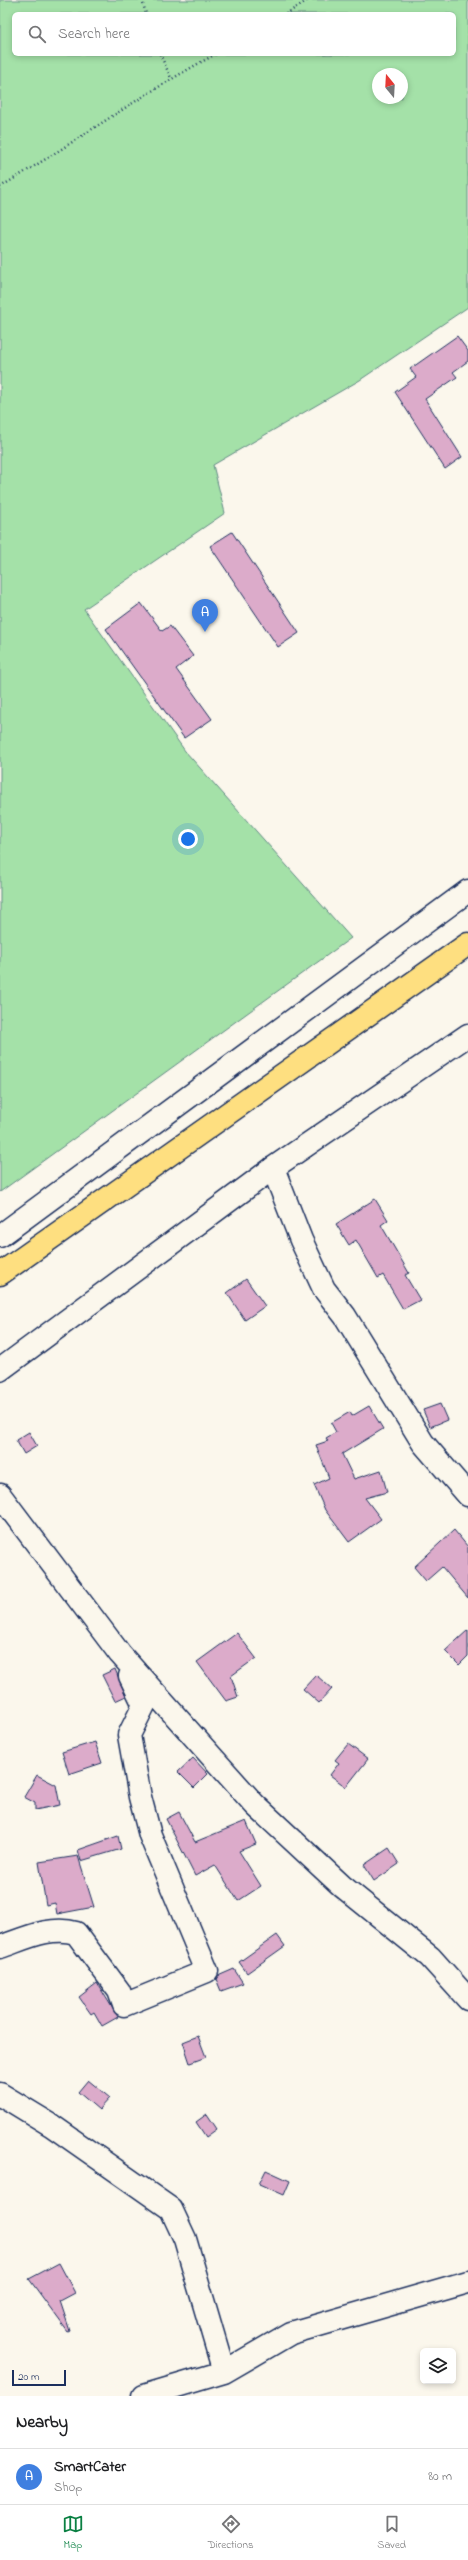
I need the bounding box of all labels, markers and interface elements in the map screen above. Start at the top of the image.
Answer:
search box [12,12,456,56]
icon: search [26,23,48,45]
text: Search here [58,23,130,45]
north arrow [372,68,408,104]
pin: A [192,599,218,632]
your location [178,829,198,849]
map controls [420,2348,456,2384]
button: layers [420,2348,456,2384]
scale bar [12,2368,66,2387]
text: 20 m [18,2369,40,2385]
text: Nearby [16,2410,68,2435]
text: SmartCater [54,2456,126,2478]
text: A [25,2467,33,2486]
text: 80 m [428,2467,452,2486]
text: Shop [54,2478,82,2497]
tab: Map [62,2513,84,2553]
tab: Directions [208,2513,253,2553]
tab: Saved [377,2513,406,2553]

